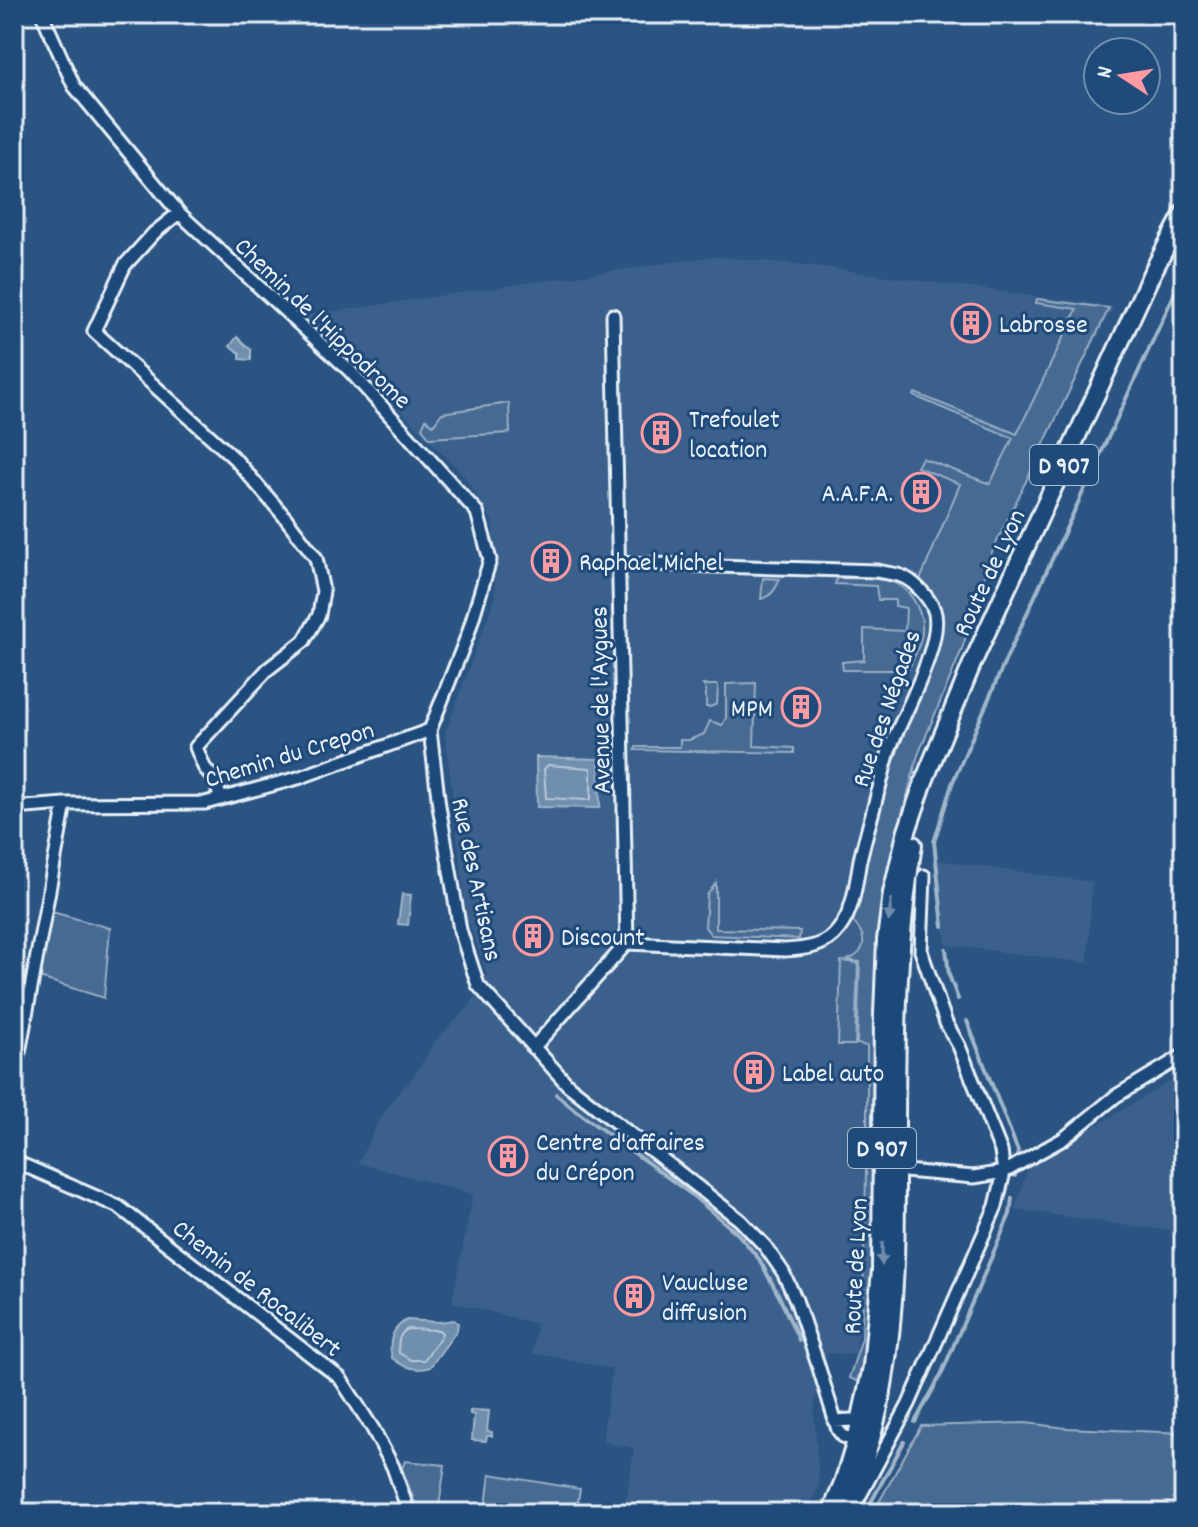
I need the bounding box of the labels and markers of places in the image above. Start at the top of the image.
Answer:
building icon: Labrosse [950,302,992,344]
place label: Labrosse [999,308,1088,345]
place label: Trefoulet location [689,403,780,470]
building icon: Trefoulet location [640,412,682,454]
building icon: A.A.F.A. [900,471,942,513]
place label: A.A.F.A. [822,477,893,514]
building icon: Raphael Michel [530,540,572,582]
place label: Raphael Michel [579,546,724,583]
building icon: MPM [780,686,822,728]
place label: MPM [731,692,773,729]
building icon: Discount [512,915,554,957]
place label: Discount [561,921,645,958]
building icon: Label auto [733,1051,775,1093]
place label: Label auto [782,1057,884,1094]
place label: Centre d'affaires du Crépon [536,1126,705,1193]
building icon: Centre d'affaires du Crépon [487,1135,529,1177]
place label: Vaucluse diffusion [662,1266,748,1333]
building icon: Vaucluse diffusion [613,1275,655,1317]

